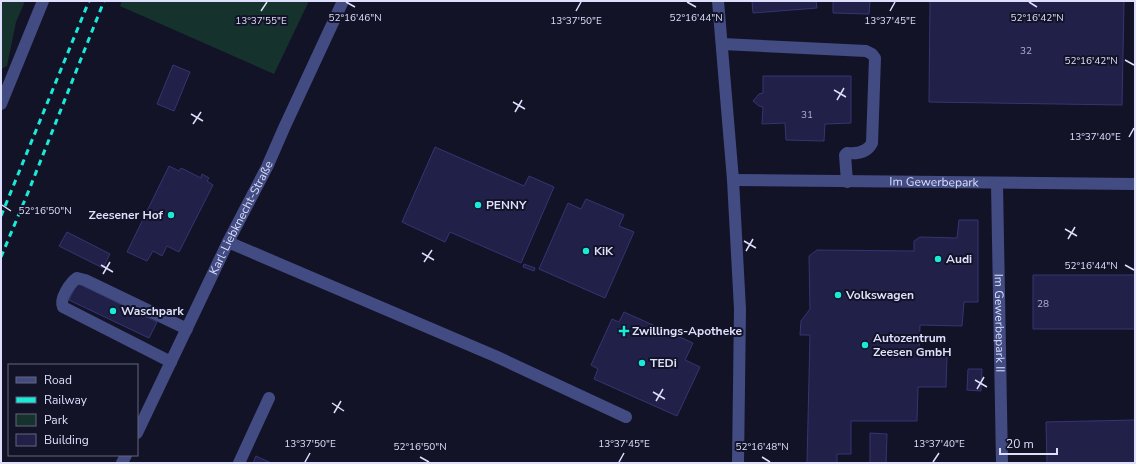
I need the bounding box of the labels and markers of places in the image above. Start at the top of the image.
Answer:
place label: PENNY [486,197,527,213]
marker: PENNY [473,200,483,210]
place label: Zeesener Hof [89,207,164,223]
marker: Zeesener Hof [166,210,176,220]
place label: KiK [594,243,614,259]
marker: KiK [581,246,591,256]
place label: Audi [946,251,972,267]
marker: Audi [933,254,943,264]
place label: Volkswagen [845,287,914,303]
marker: Volkswagen [833,290,843,300]
place label: Waschpark [121,303,184,319]
marker: Waschpark [108,306,118,316]
place label: Zwillings-Apotheke [632,323,742,339]
marker: Zwillings-Apotheke [619,326,629,336]
place label: Autozentrum Zeesen GmbH [873,330,952,360]
marker: Autozentrum Zeesen GmbH [860,340,870,350]
place label: TEDi [650,355,677,371]
marker: TEDi [637,358,647,368]

